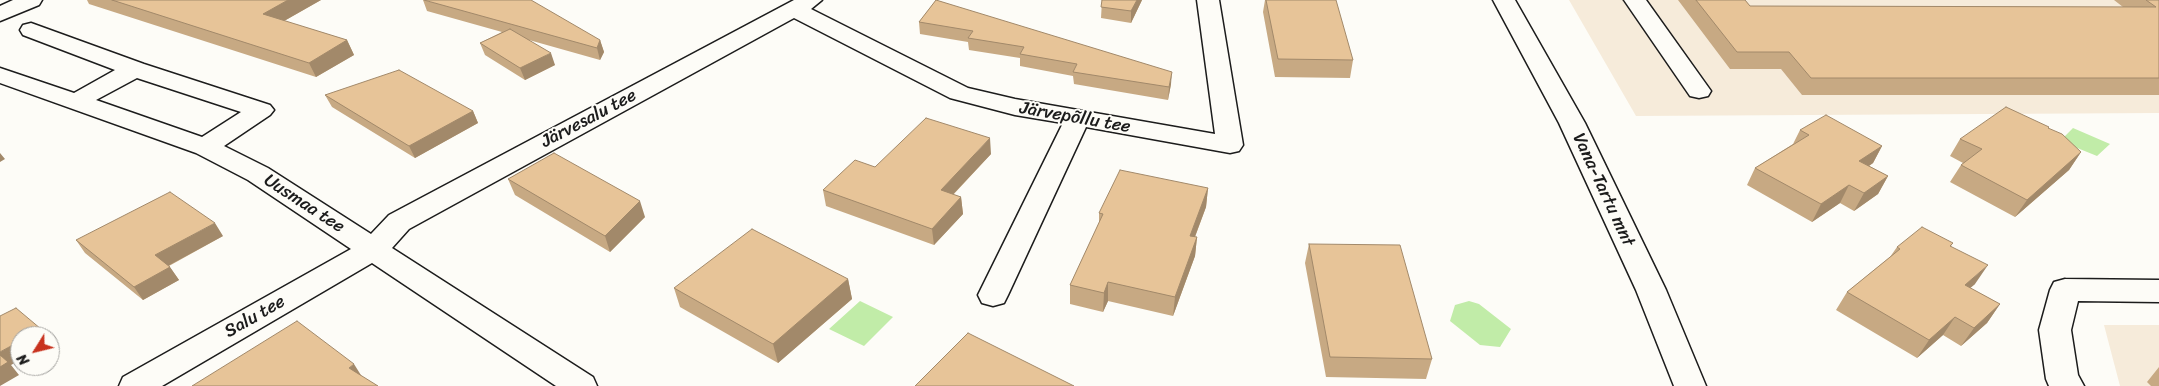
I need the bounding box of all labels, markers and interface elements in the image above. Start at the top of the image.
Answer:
street label: Järvesalu tee [538,85,640,153]
street label: Järvepõllu tee [1018,98,1132,138]
street label: Vana-Tartu mnt [1567,130,1639,250]
street label: Uusmaa tee [260,170,348,238]
street label: Salu tee [221,291,289,343]
north arrow [10,326,60,376]
text: N [10,348,36,371]

